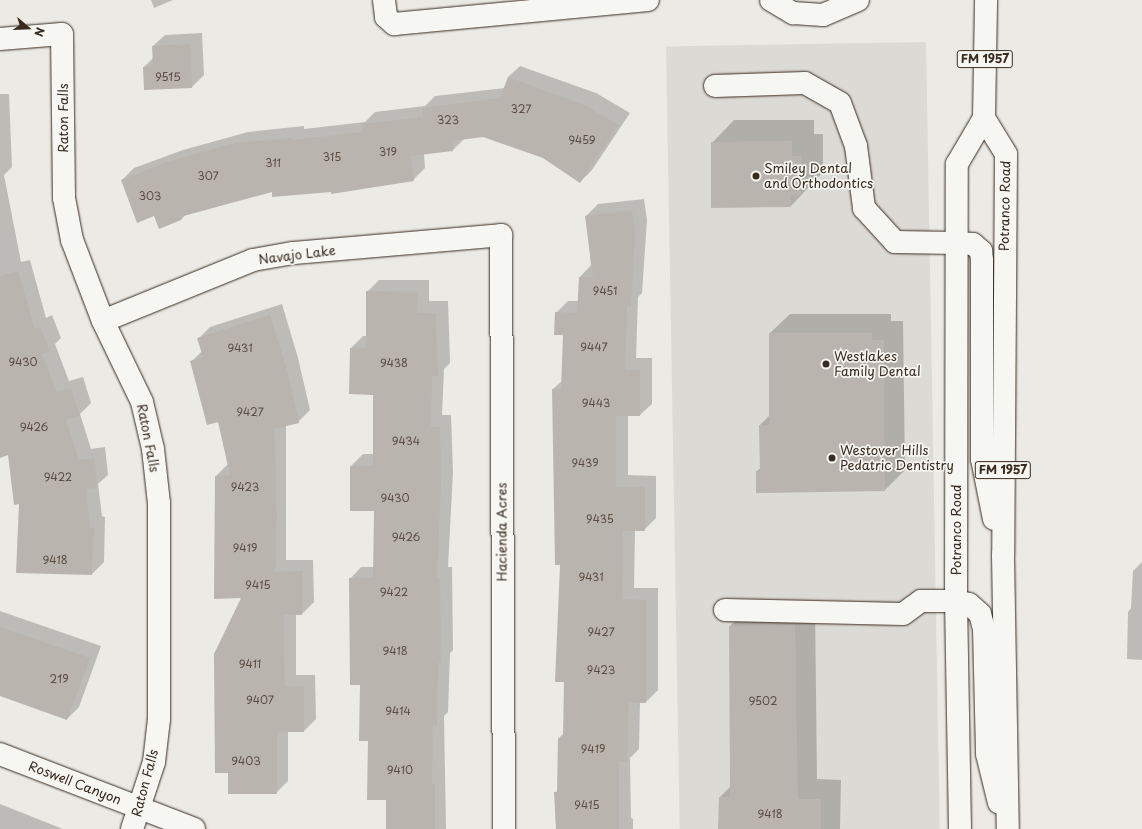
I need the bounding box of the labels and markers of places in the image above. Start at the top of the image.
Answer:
place label: Smiley Dental and Orthodontics [764,161,873,192]
marker: Smiley Dental and Orthodontics [751,171,761,181]
place label: Westlakes Family Dental [834,349,922,380]
marker: Westlakes Family Dental [821,359,831,369]
place label: Westover Hills Pedatric Dentistry [840,443,954,474]
marker: Westover Hills Pedatric Dentistry [827,453,837,463]

